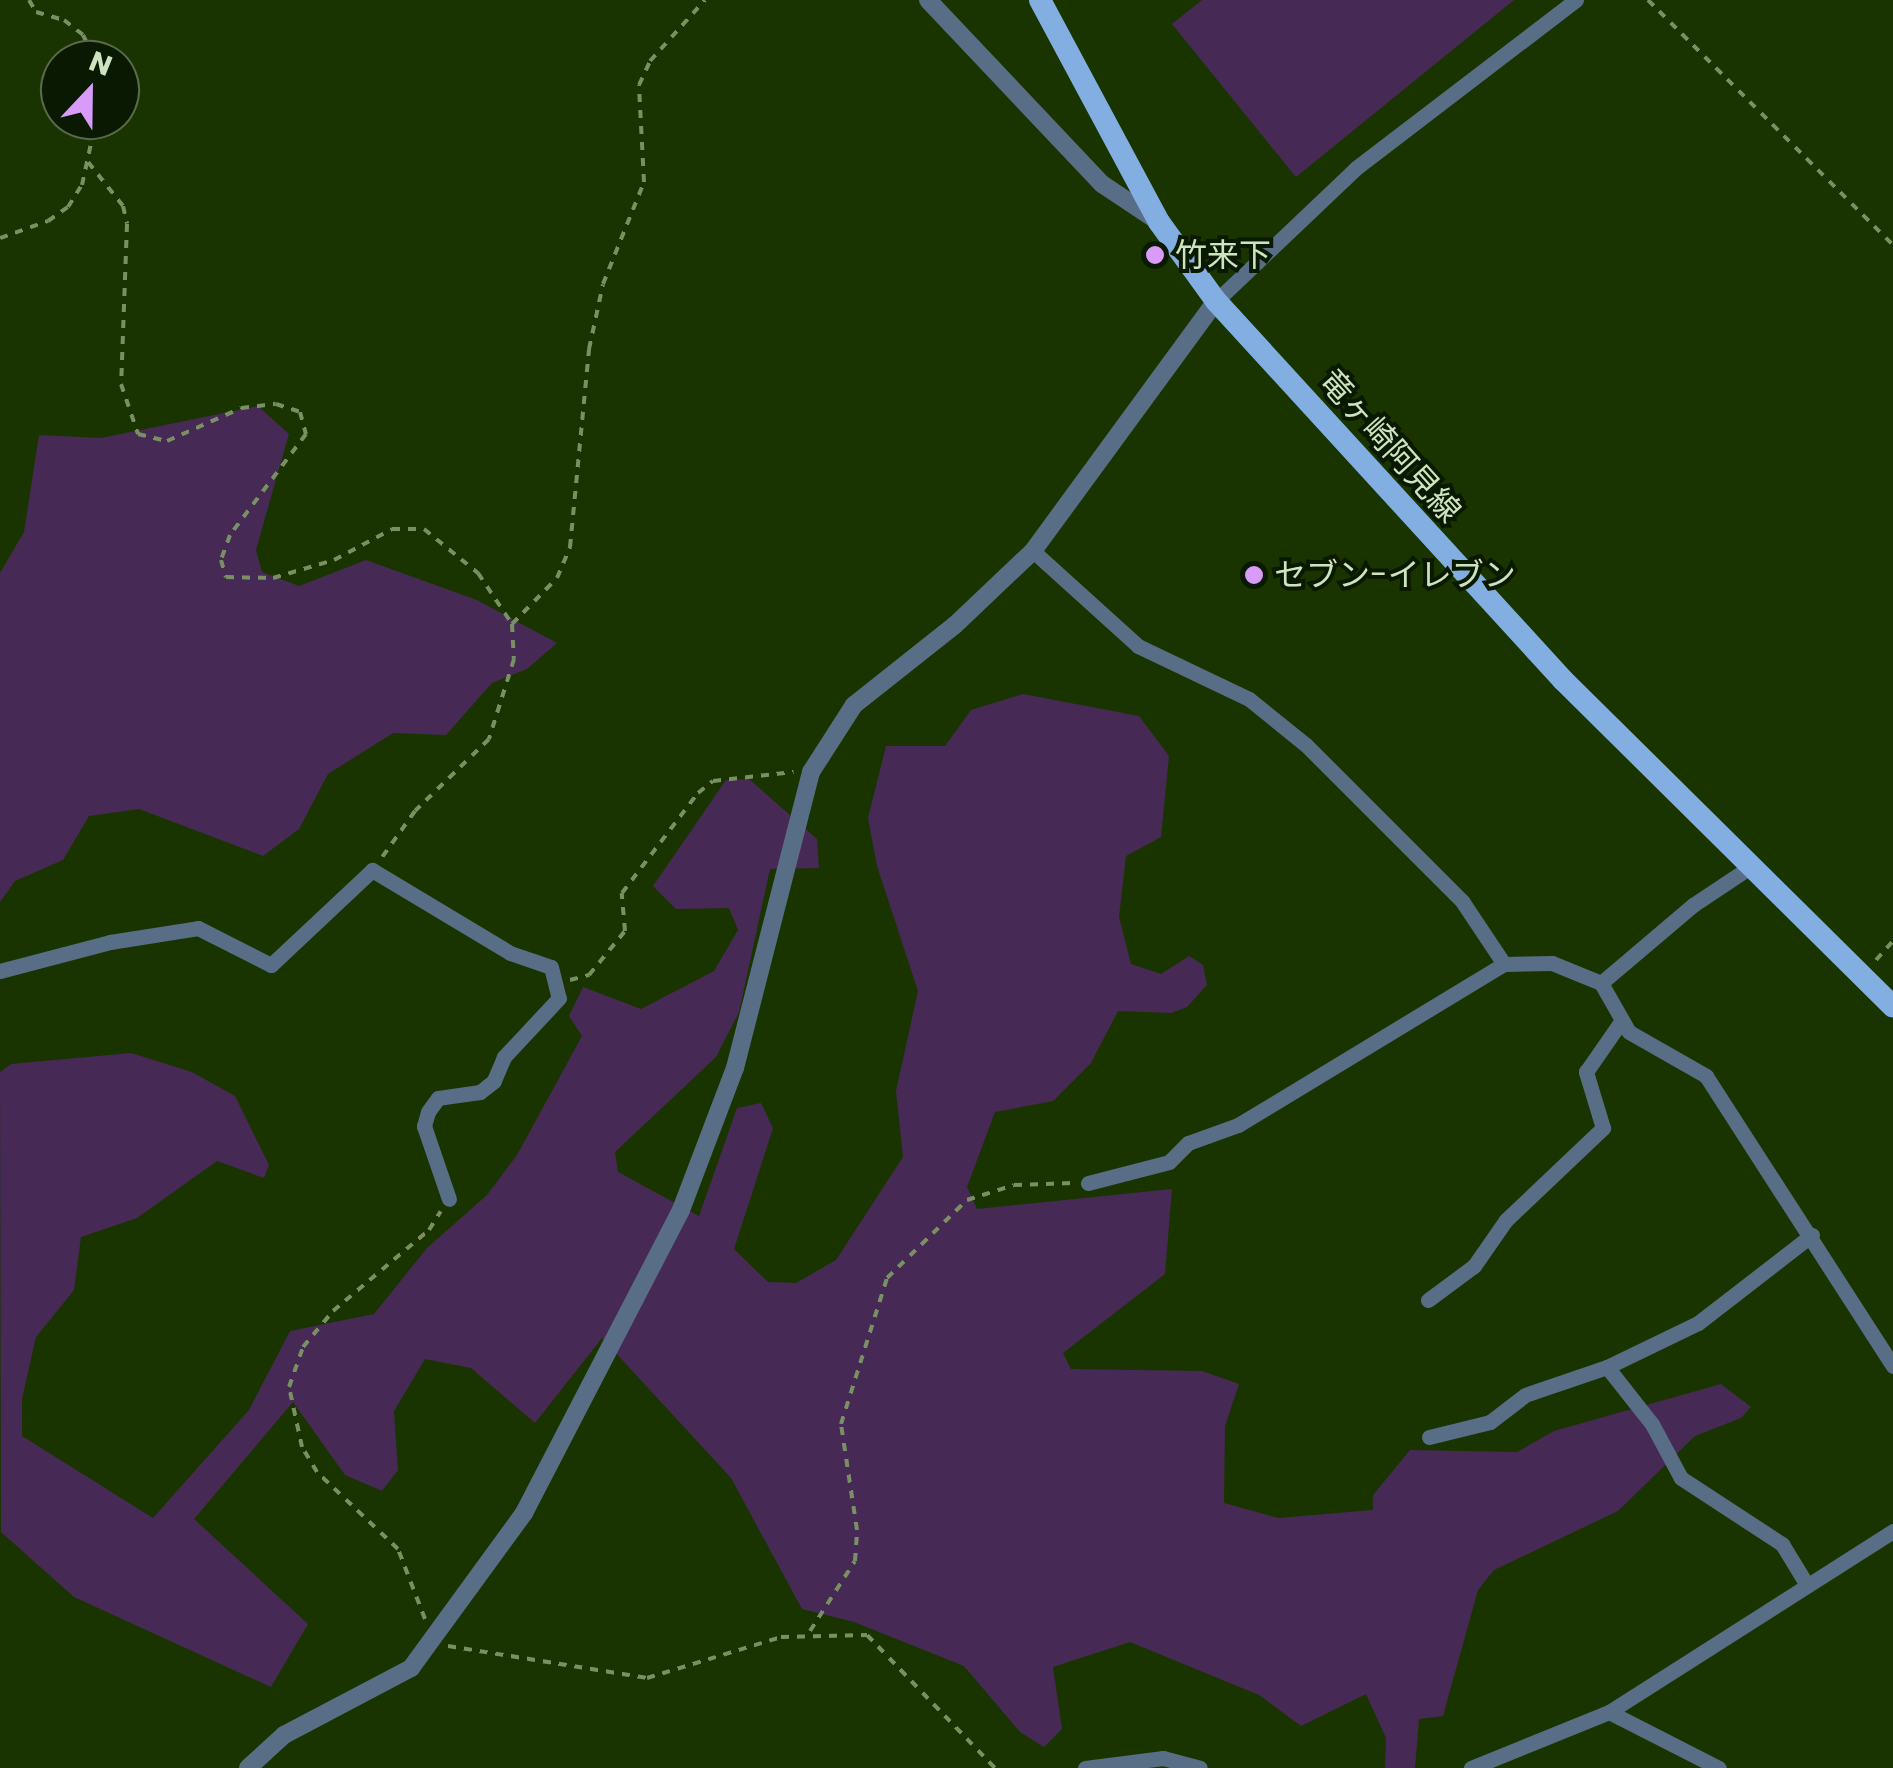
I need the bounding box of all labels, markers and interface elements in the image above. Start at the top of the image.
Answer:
north arrow [40,40,140,140]
text: N [84,42,118,86]
place label: 竹来下 [1175,236,1271,274]
marker: 竹来下 [1144,244,1166,266]
street label: 竜ヶ崎阿見線 [1311,362,1469,530]
place label: セブン-イレブン [1274,556,1516,594]
marker: セブン-イレブン [1243,564,1265,586]

